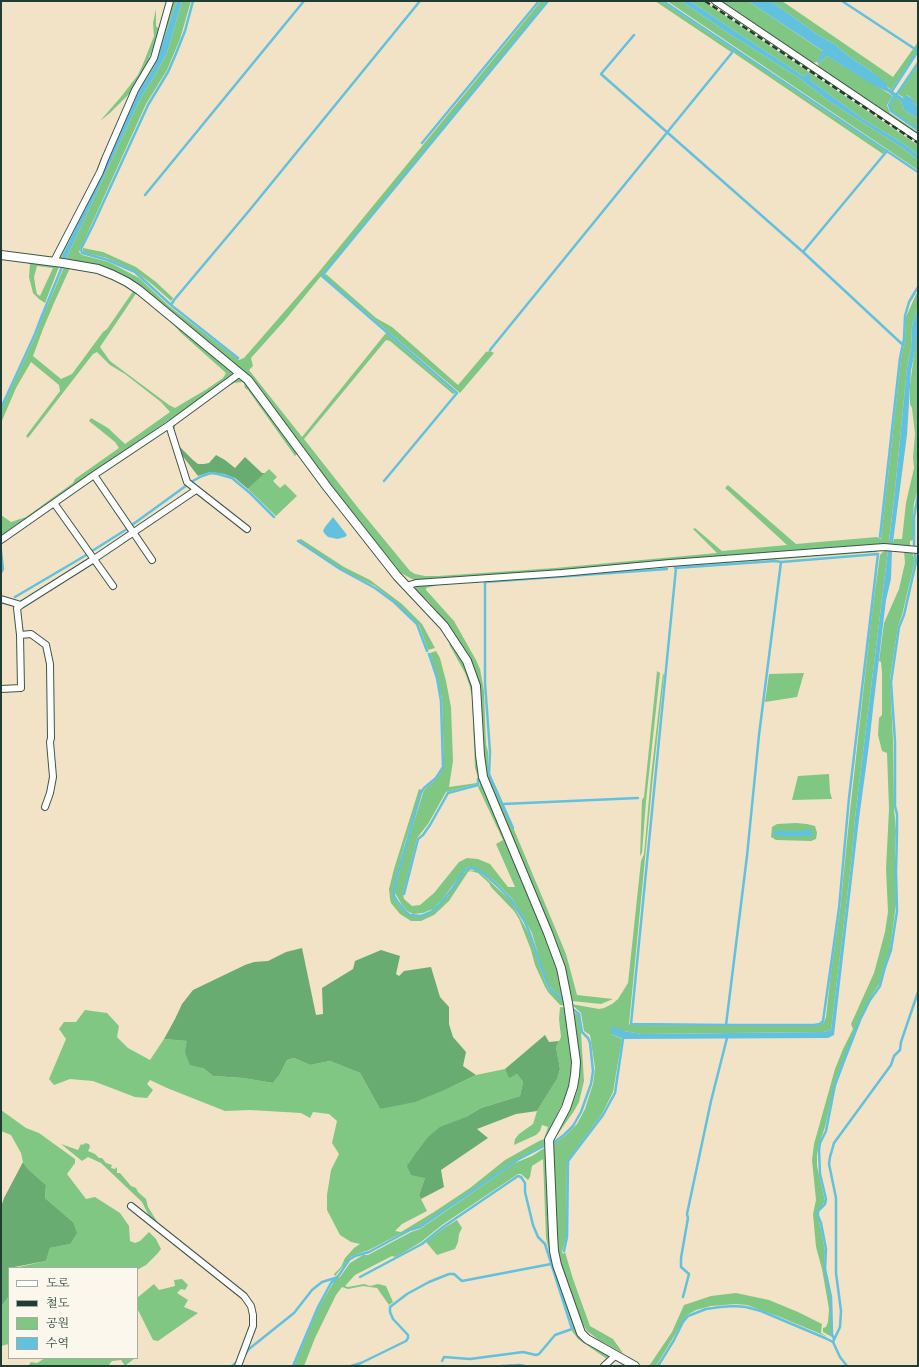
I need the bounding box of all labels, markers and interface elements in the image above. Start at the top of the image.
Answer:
legend [8,1267,138,1359]
text: 도로 [46,1275,69,1293]
text: 철도 [46,1295,69,1313]
text: 공원 [46,1315,69,1333]
text: 수역 [46,1335,69,1353]

